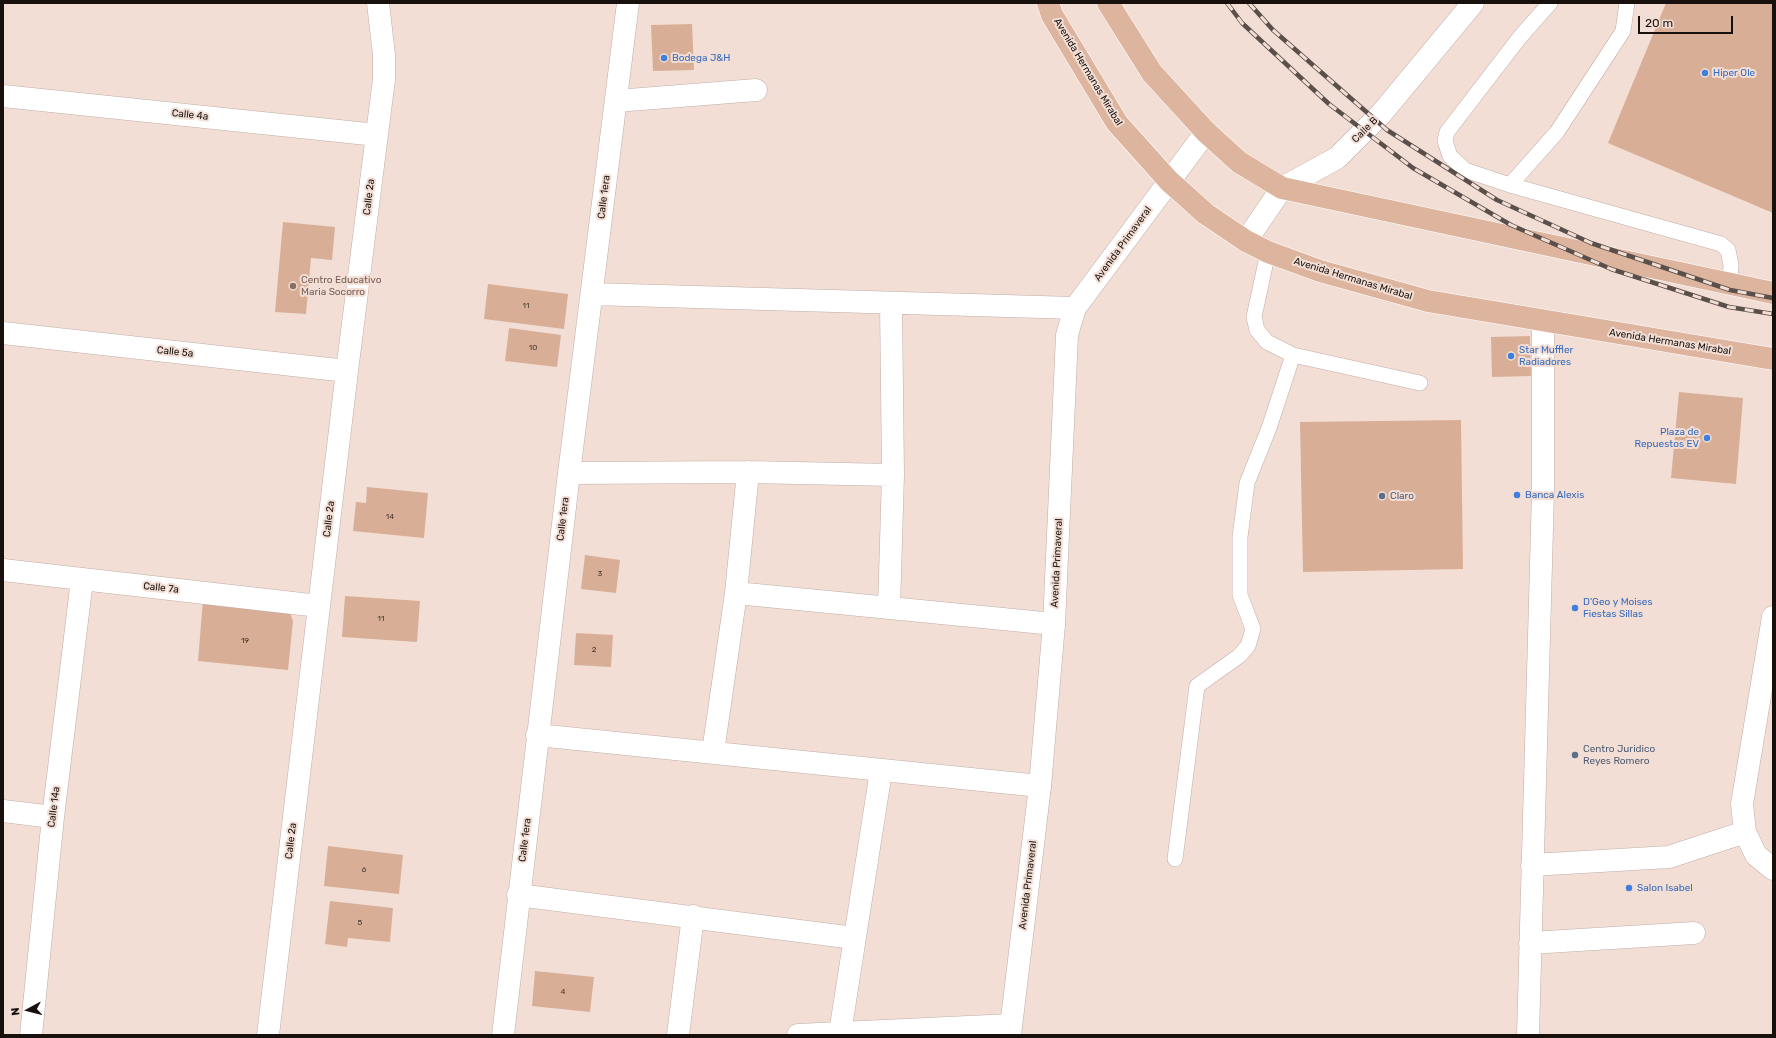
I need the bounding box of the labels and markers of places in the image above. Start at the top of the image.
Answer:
place label: Bodega J&H [672,52,730,64]
marker: Bodega J&H [659,53,669,63]
place label: Hiper Ole [1713,67,1755,79]
marker: Hiper Ole [1700,68,1710,78]
place label: Centro Educativo Maria Socorro [301,274,381,298]
marker: Centro Educativo Maria Socorro [288,281,298,291]
place label: Star Muffler Radiadores [1519,344,1573,368]
marker: Star Muffler Radiadores [1506,351,1516,361]
place label: Plaza de Repuestos EV [1635,426,1699,450]
marker: Plaza de Repuestos EV [1702,433,1712,443]
place label: Banca Alexis [1525,489,1584,501]
place label: Claro [1390,490,1414,502]
marker: Banca Alexis [1512,490,1522,500]
marker: Claro [1377,491,1387,501]
place label: D'Geo y Moises Fiestas Sillas [1583,596,1653,620]
marker: D'Geo y Moises Fiestas Sillas [1570,603,1580,613]
place label: Centro Juridico Reyes Romero [1583,743,1655,766]
marker: Centro Juridico Reyes Romero [1570,750,1580,760]
place label: Salon Isabel [1637,882,1693,894]
marker: Salon Isabel [1624,883,1634,893]

